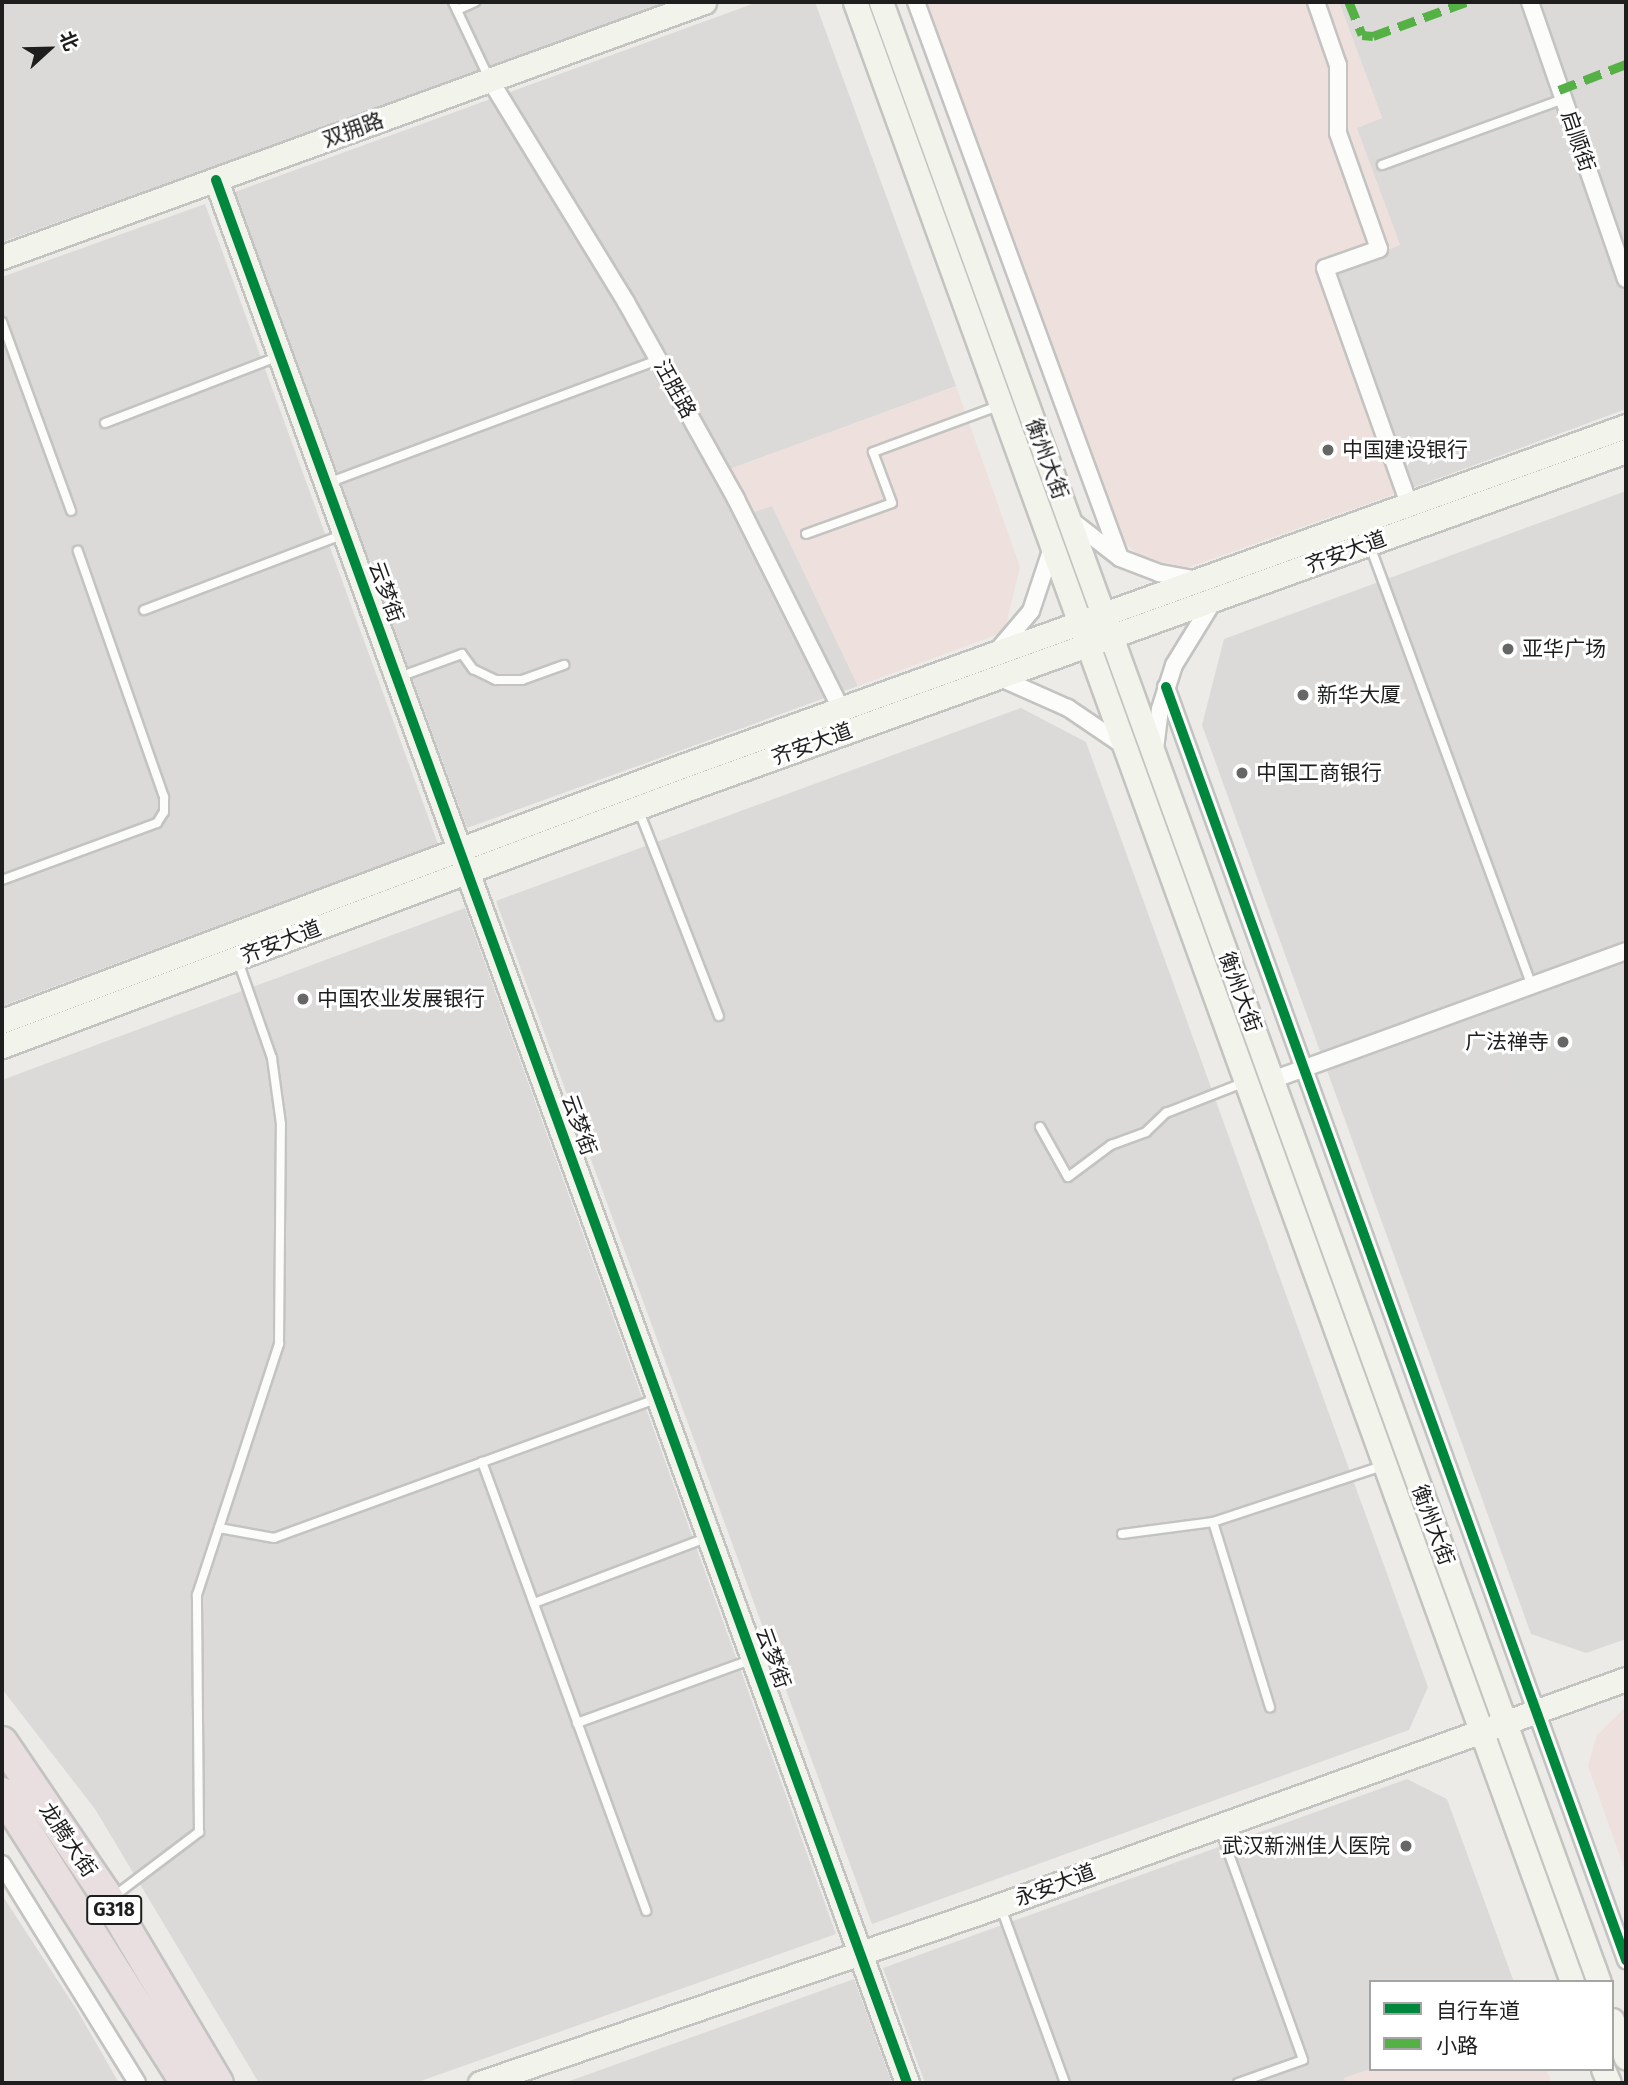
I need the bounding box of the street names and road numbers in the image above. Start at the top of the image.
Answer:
street label: 双拥路 [319,107,387,153]
street label: 启顺街 [1556,107,1600,175]
street label: 汪胜路 [649,355,701,423]
street label: 衡州大街 [1021,415,1073,503]
street label: 齐安大道 [1302,526,1390,578]
street label: 云梦街 [363,558,409,626]
street label: 齐安大道 [768,718,856,770]
street label: 齐安大道 [237,915,325,969]
street label: 衡州大街 [1214,948,1266,1036]
street label: 云梦街 [556,1091,602,1159]
street label: 衡州大街 [1407,1481,1459,1569]
street label: 云梦街 [750,1624,796,1692]
street label: 龙腾大街 [34,1798,102,1882]
street label: 永安大道 [1011,1859,1099,1911]
road number: G318 [86,1894,142,1926]

